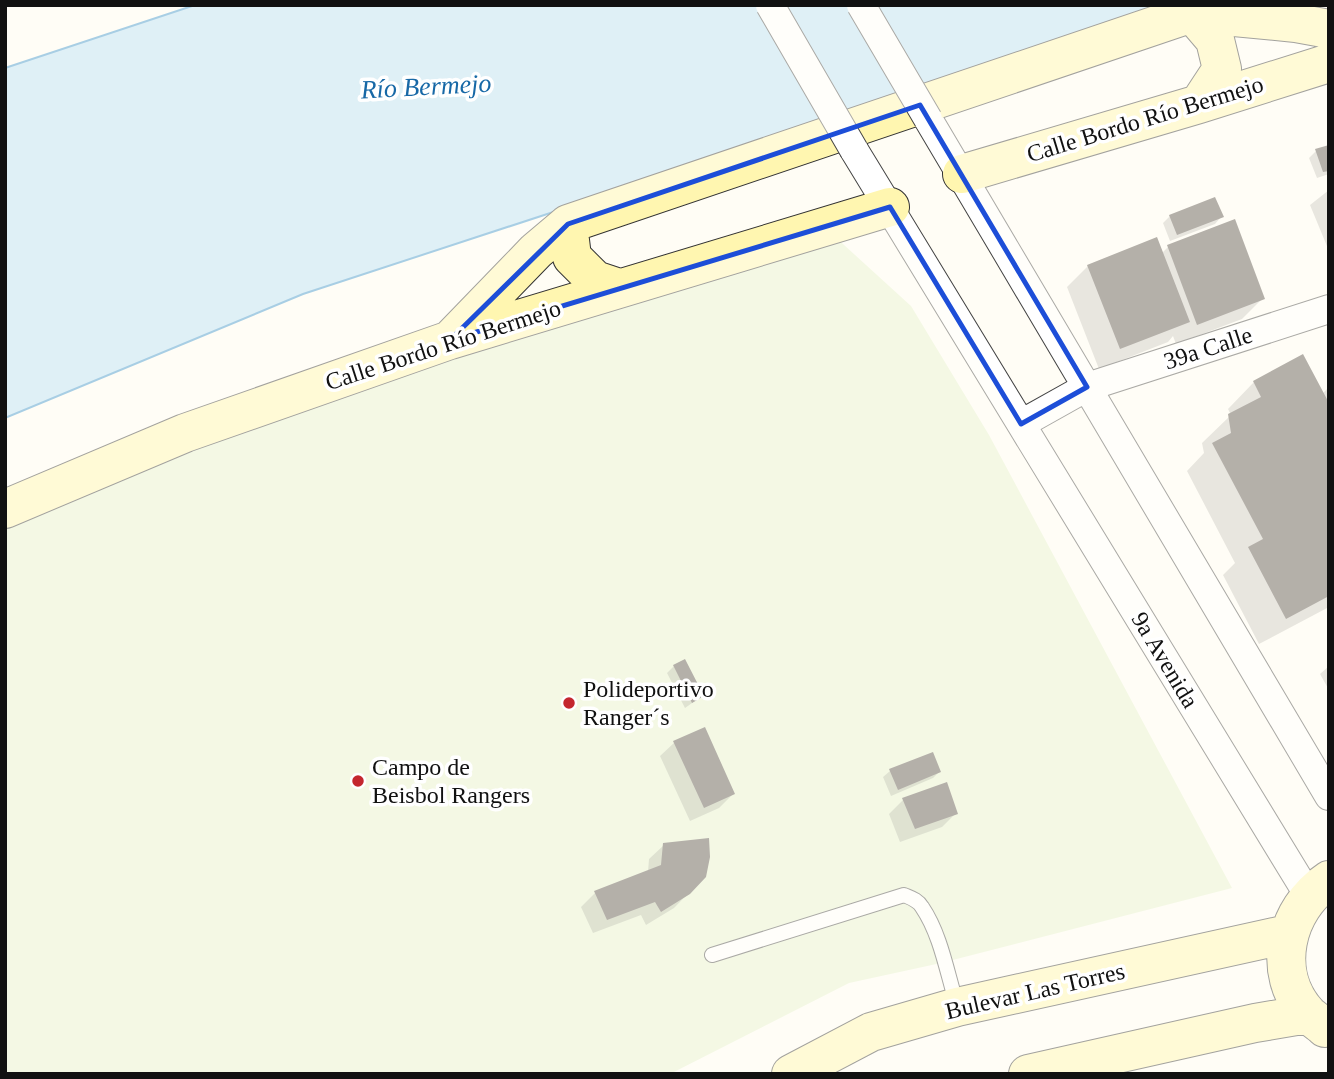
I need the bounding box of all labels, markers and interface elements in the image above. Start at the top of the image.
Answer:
water label: Río Bermejo [359,69,492,104]
street label: Calle Bordo Río Bermejo [1024,71,1266,167]
street label: Calle Bordo Río Bermejo [322,295,564,395]
street label: 39a Calle [1161,322,1255,374]
street label: 9a Avenida [1126,608,1204,713]
place label: Polideportivo Ranger´s [583,676,714,730]
marker: Polideportivo Ranger´s [561,695,577,711]
place label: Campo de Beisbol Rangers [372,754,530,808]
marker: Campo de Beisbol Rangers [350,773,366,789]
street label: Bulevar Las Torres [943,958,1127,1024]

